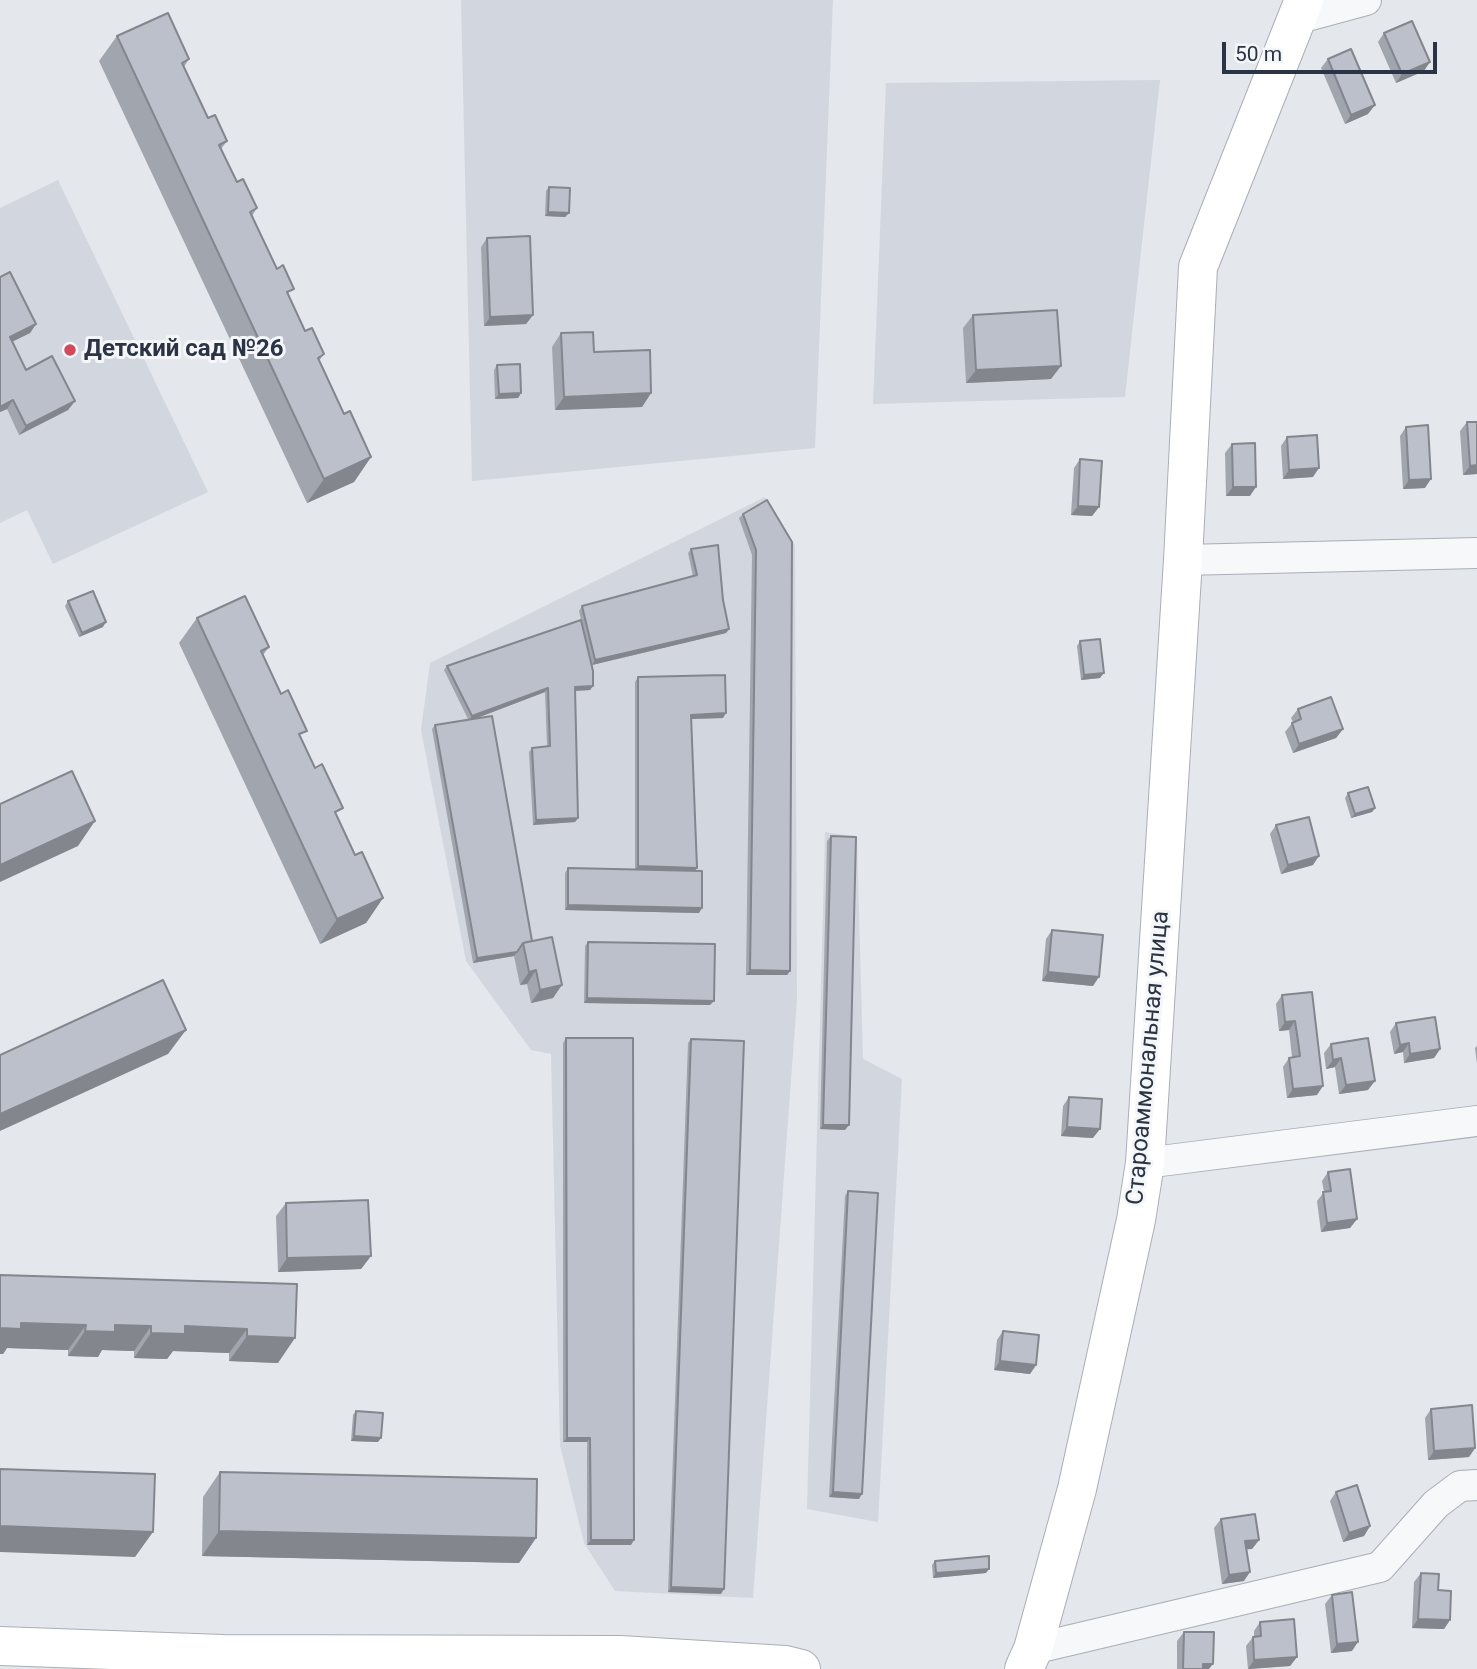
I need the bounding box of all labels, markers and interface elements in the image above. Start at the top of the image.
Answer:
scale bar [1225,28,1440,72]
text: 50 m [1235,42,1282,66]
place label: Детский сад №26 [84,336,284,364]
marker: Детский сад №26 [62,342,78,358]
street label: Староаммональная улица [1122,910,1176,1206]

